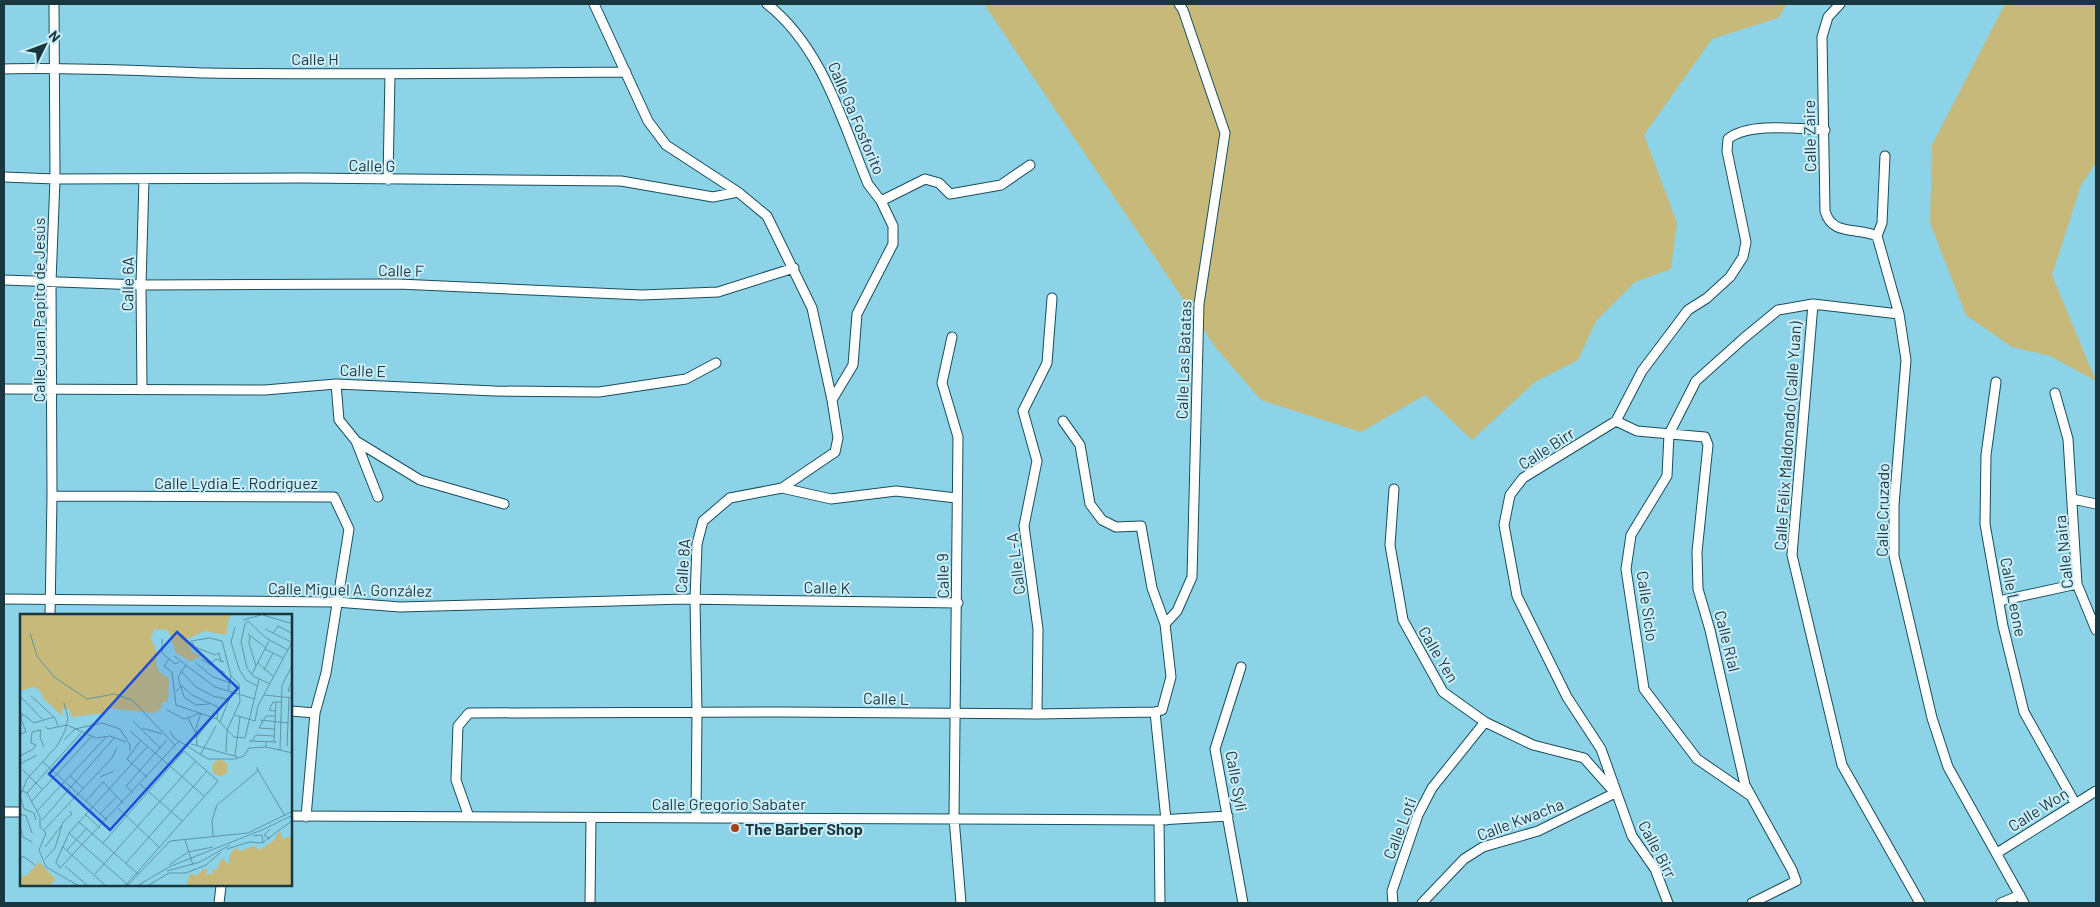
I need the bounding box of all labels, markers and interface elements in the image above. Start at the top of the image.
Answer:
north arrow [20,20,70,70]
text: N [46,27,64,45]
street label: Calle H [291,49,339,68]
street label: Calle Ga Fosforito [825,59,889,177]
street label: Calle Zaire [1799,100,1819,172]
street label: Calle G [348,155,396,175]
street label: Calle Juan Papito de Jesús [29,218,48,402]
street label: Calle 6A [117,256,137,312]
street label: Calle F [378,260,424,280]
street label: Calle Las Batatas [1171,300,1195,420]
street label: Calle Félix Maldonado (Calle Yuan) [1770,320,1805,551]
street label: Calle E [339,360,387,380]
street label: Calle Birr [1515,423,1578,473]
street label: Calle Cruzado [1872,463,1892,557]
street label: Calle Lydia E. Rodríguez [154,473,318,492]
street label: Calle Naira [2050,514,2076,590]
street label: Calle L-A [1002,532,1028,596]
street label: Calle 8A [671,538,693,594]
street label: Calle 9 [932,553,952,599]
street label: Calle Leone [1997,556,2031,638]
street label: Calle Siclo [1634,570,1662,642]
street label: Calle K [804,577,851,597]
street label: Calle Miguel A. González [268,578,432,600]
street label: Calle Rial [1711,608,1745,674]
inset map [20,614,292,887]
street label: Calle Yen [1415,622,1463,686]
street label: Calle L [863,688,909,708]
street label: Calle Syli [1222,749,1252,813]
street label: Calle Won [2004,783,2072,835]
street label: Calle Gregorio Sabater [652,794,806,813]
street label: Calle Loti [1379,794,1419,862]
street label: Calle Kwacha [1474,794,1566,844]
street label: Calle Birr [1635,817,1681,881]
place label: The Barber Shop [745,819,863,838]
marker: The Barber Shop [729,822,741,834]

